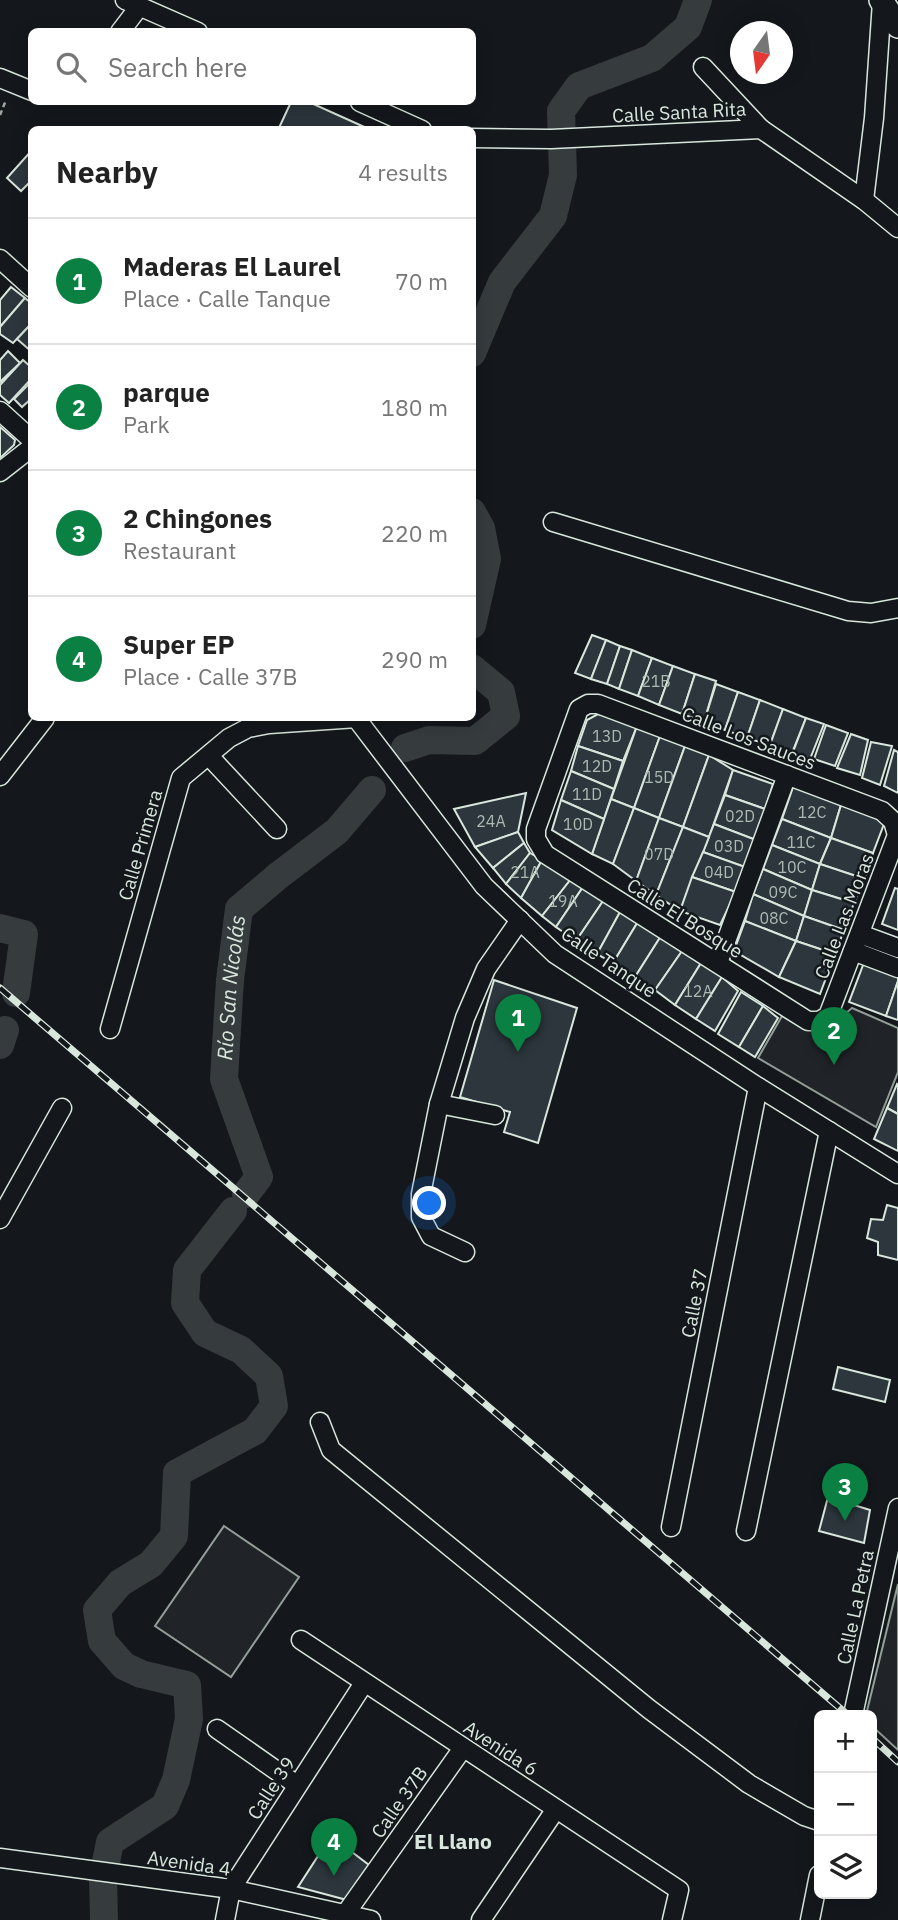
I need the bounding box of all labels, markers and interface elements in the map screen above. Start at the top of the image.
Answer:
north arrow [730,21,793,84]
search box [28,28,476,105]
icon: search [52,48,90,86]
text: Search here [108,50,247,84]
street label: Calle Santa Rita [611,97,747,127]
text: Nearby [56,152,158,191]
text: 4 results [358,157,448,187]
text: Maderas El Laurel [123,249,341,283]
text: 1 [72,266,86,296]
text: 70 m [395,266,448,296]
text: Place · Calle Tanque [123,283,331,313]
text: parque [123,375,210,409]
text: 2 [72,392,86,422]
text: 180 m [381,392,448,422]
text: Park [123,409,170,439]
text: 2 Chingones [123,501,272,535]
text: 3 [72,518,86,548]
text: 220 m [381,518,448,548]
text: Restaurant [123,535,236,565]
text: Super EP [123,627,235,661]
text: 4 [72,644,86,674]
text: 290 m [381,644,448,674]
text: Place · Calle 37B [123,661,298,691]
house number: 21B [641,671,671,691]
street label: Calle Los Sauces [678,701,820,775]
house number: 13D [592,726,622,746]
house number: 12D [582,756,612,776]
house number: 15D [644,767,674,787]
house number: 11D [572,784,602,804]
street label: Calle Primera [113,787,167,903]
house number: 12C [797,802,827,822]
house number: 02D [725,806,755,826]
house number: 24A [476,811,506,831]
house number: 10D [563,814,593,834]
house number: 11C [786,832,816,852]
house number: 03D [714,836,744,856]
house number: 07D [644,844,674,864]
street label: Calle Las Moras [809,850,879,982]
house number: 10C [777,857,807,877]
house number: 21A [510,862,540,882]
house number: 04D [704,862,734,882]
street label: Calle El Bosque [623,873,747,963]
house number: 09C [768,882,798,902]
house number: 19A [548,891,578,911]
house number: 08C [759,908,789,928]
water label: Río San Nicolás [210,913,251,1061]
street label: Calle Tanque [557,921,661,1003]
house number: 12A [683,981,713,1001]
pin: 1 [495,994,541,1052]
pin: 2 [811,1007,857,1065]
your location [412,1186,446,1220]
street label: Calle 37 [676,1266,712,1340]
pin: 3 [822,1463,868,1521]
street label: Calle La Petra [831,1548,879,1666]
map controls [814,1710,877,1899]
button: + [814,1710,877,1773]
street label: Avenida 6 [459,1715,543,1781]
street label: Calle 39 [242,1752,300,1824]
street label: Calle 37B [366,1761,432,1843]
button: − [814,1773,877,1836]
pin: 4 [311,1818,357,1876]
district label: El Llano [414,1827,492,1855]
button: layers [814,1836,877,1899]
street label: Avenida 4 [146,1845,232,1881]

